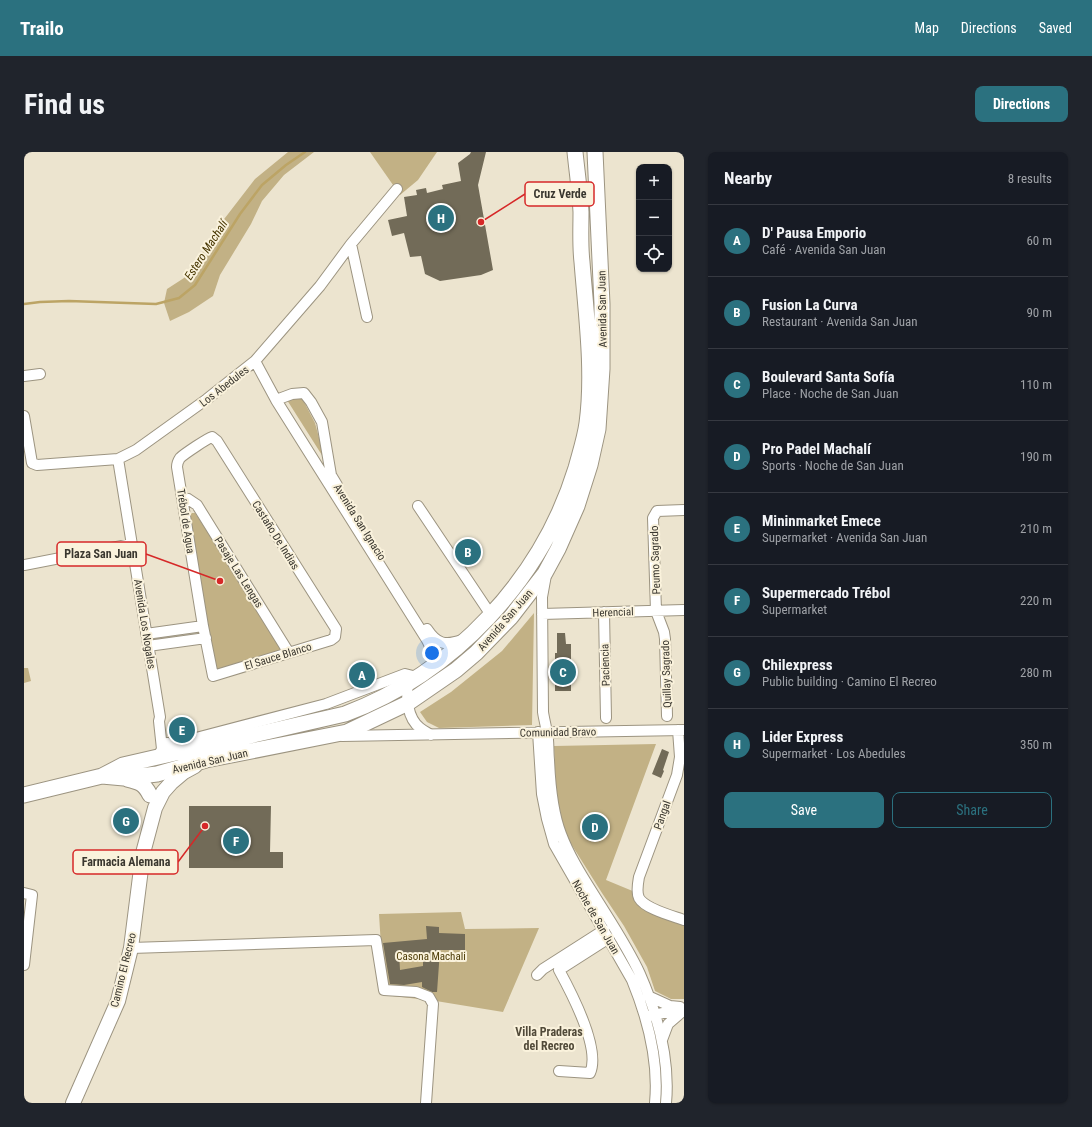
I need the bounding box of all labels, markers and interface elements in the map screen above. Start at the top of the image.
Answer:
text: Trailo [20,17,64,40]
text: Map [915,20,939,36]
text: Directions [961,20,1017,36]
text: Saved [1039,20,1072,36]
button: Directions [975,86,1068,122]
text: Find us [24,88,105,121]
map controls [636,164,672,272]
button: + [636,164,672,200]
text: Nearby [724,168,772,188]
text: 8 results [1008,171,1052,186]
callout: Cruz Verde [525,182,594,206]
text: Cruz Verde [534,187,587,201]
button: − [636,200,672,236]
pin: H [428,203,454,233]
water label: Estero Machalí [182,216,232,282]
text: D' Pausa Emporio [762,224,866,242]
text: A [733,233,741,248]
text: 60 m [1026,233,1052,248]
button: locate [636,236,672,272]
text: Café · Avenida San Juan [762,242,886,257]
street label: Avenida San Juan [595,270,610,348]
text: Fusion La Curva [762,296,858,314]
text: B [733,305,741,320]
text: 90 m [1026,305,1052,320]
text: Restaurant · Avenida San Juan [762,314,918,329]
street label: Los Abedules [197,363,251,410]
text: Boulevard Santa Sofía [762,368,895,386]
text: C [733,377,741,392]
text: 110 m [1020,377,1052,392]
text: Place · Noche de San Juan [762,386,898,401]
text: Pro Padel Machalí [762,440,871,458]
text: D [733,449,741,464]
text: 190 m [1020,449,1052,464]
text: Sports · Noche de San Juan [762,458,904,473]
street label: Avenida San Ignacio [331,482,389,563]
street label: Trébol de Agua [174,488,197,554]
street label: Castaño De Indias [249,498,302,572]
text: Mininmarket Emece [762,512,881,530]
text: E [734,521,740,536]
text: 210 m [1020,521,1052,536]
street label: Peumo Sagrado [648,525,663,595]
text: Supermarket · Avenida San Juan [762,530,927,545]
street label: Pasaje Las Lengas [212,534,266,610]
pin: B [455,537,481,567]
callout: Plaza San Juan [57,542,146,566]
text: Plaza San Juan [64,547,138,561]
street label: Avenida Los Nogales [131,578,158,670]
text: Supermercado Trébol [762,584,890,602]
street label: Avenida San Juan [475,587,536,654]
text: F [734,593,740,608]
text: 220 m [1020,593,1052,608]
text: Supermarket [762,602,827,617]
street label: Herencial [592,605,634,620]
street label: El Sauce Blanco [243,640,314,673]
street label: Quillay Sagrado [659,640,674,708]
your location [422,643,442,663]
street label: Paciencia [598,644,613,686]
text: Chilexpress [762,656,833,674]
pin: C [550,657,576,687]
pin: A [349,660,375,690]
text: G [733,665,741,680]
text: 280 m [1020,665,1052,680]
text: Public building · Camino El Recreo [762,674,937,689]
pin: E [169,715,195,745]
street label: Comunidad Bravo [520,725,597,740]
text: Lider Express [762,728,843,746]
text: H [733,737,741,752]
text: 350 m [1020,737,1052,752]
street label: Avenida San Juan [171,746,249,776]
text: Supermarket · Los Abedules [762,746,906,761]
button: Save [724,792,884,828]
button: Share [892,792,1052,828]
street label: Pangal [651,799,674,831]
pin: G [113,806,139,836]
pin: D [582,812,608,842]
pin: F [223,826,249,856]
callout: Farmacia Alemana [73,850,178,874]
text: Farmacia Alemana [82,855,171,869]
street label: Noche de San Juan [569,878,622,957]
street label: Camino El Recreo [108,931,139,1009]
park label: Casona Machali [396,950,466,963]
district label: Villa Praderas del Recreo [515,1025,583,1053]

